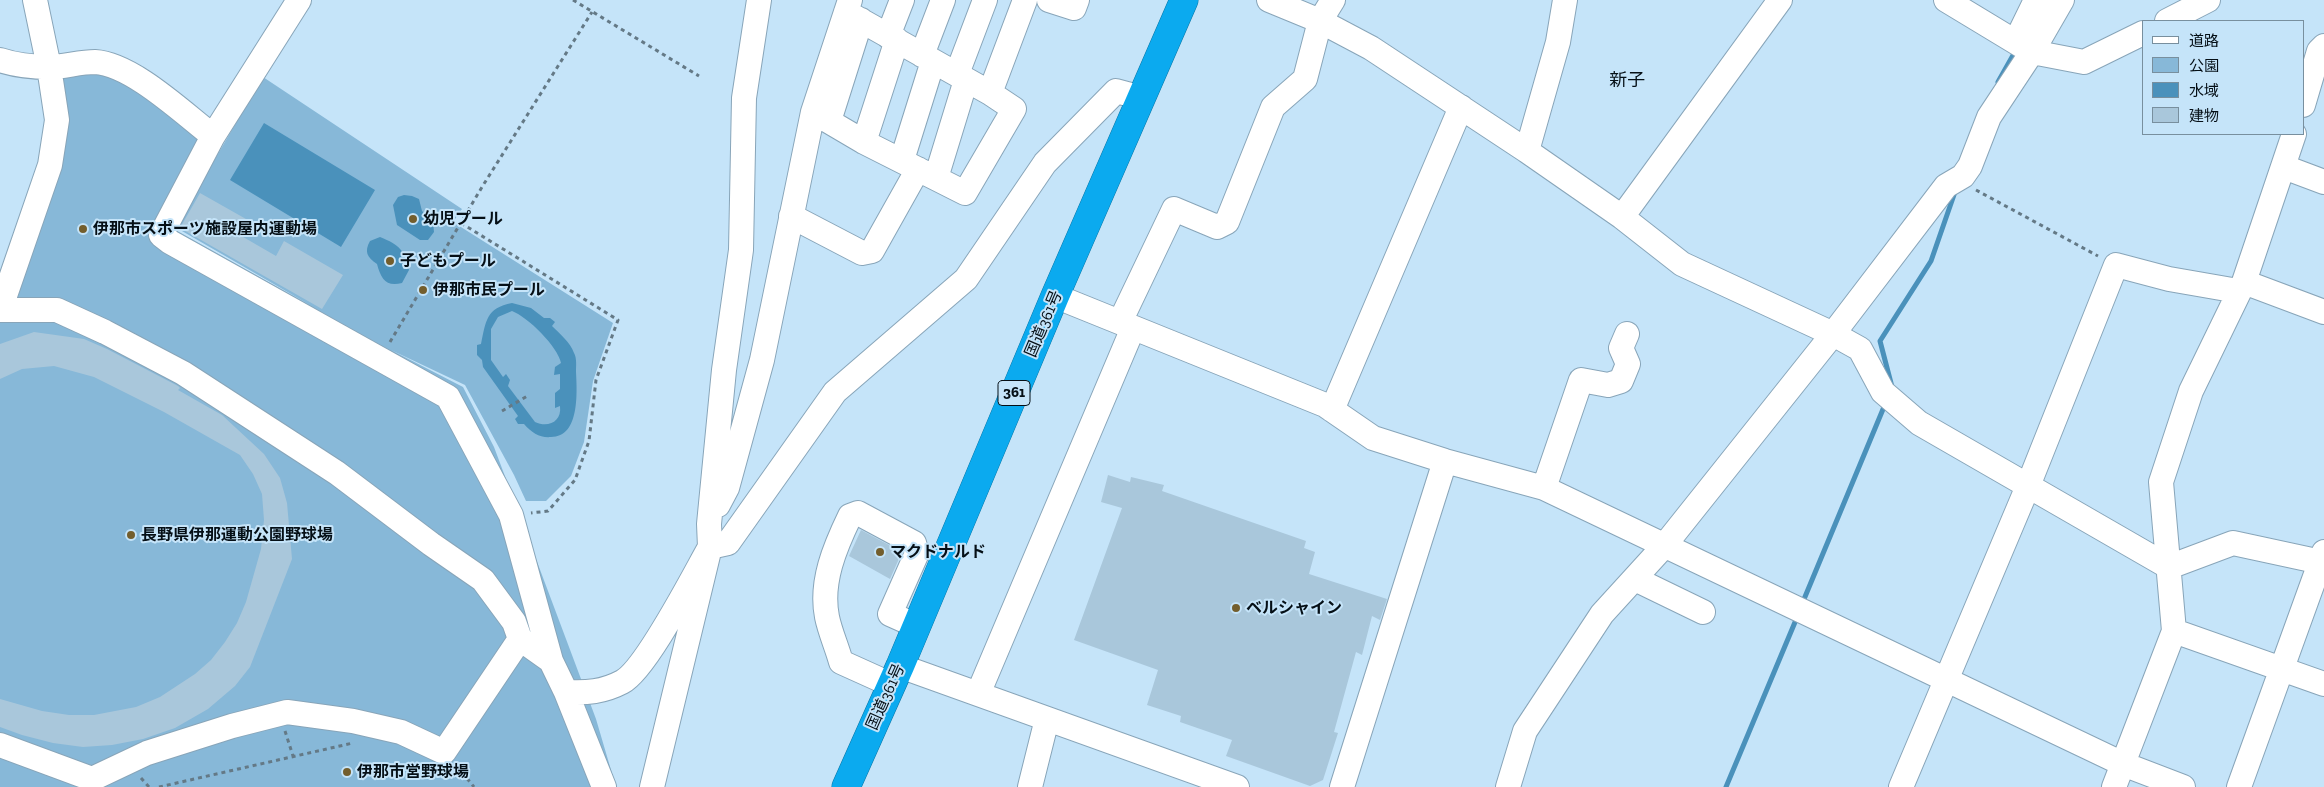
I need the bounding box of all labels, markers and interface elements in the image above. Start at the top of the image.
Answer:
legend [2142,20,2304,135]
text: 道路 [2189,32,2219,50]
text: 公園 [2189,57,2219,75]
district label: 新子 [1609,70,1645,92]
text: 水域 [2189,82,2219,100]
text: 建物 [2189,107,2219,125]
place label: 幼児プール [423,209,503,229]
marker: 幼児プール [407,213,419,225]
place label: 伊那市スポーツ施設屋内運動場 [93,219,317,239]
marker: 伊那市スポーツ施設屋内運動場 [77,223,89,235]
place label: 子どもプール [400,251,496,271]
marker: 子どもプール [384,255,396,267]
place label: 伊那市民プール [433,280,545,300]
marker: 伊那市民プール [417,284,429,296]
street label: 国道361号 [1021,288,1067,360]
road number: 361 [998,380,1030,406]
place label: 長野県伊那運動公園野球場 [141,525,333,545]
marker: 長野県伊那運動公園野球場 [125,529,137,541]
place label: マクドナルド [890,542,986,562]
marker: マクドナルド [874,546,886,558]
place label: ベルシャイン [1246,598,1342,618]
marker: ベルシャイン [1230,602,1242,614]
street label: 国道361号 [863,661,909,733]
place label: 伊那市営野球場 [357,762,469,782]
marker: 伊那市営野球場 [341,766,353,778]

